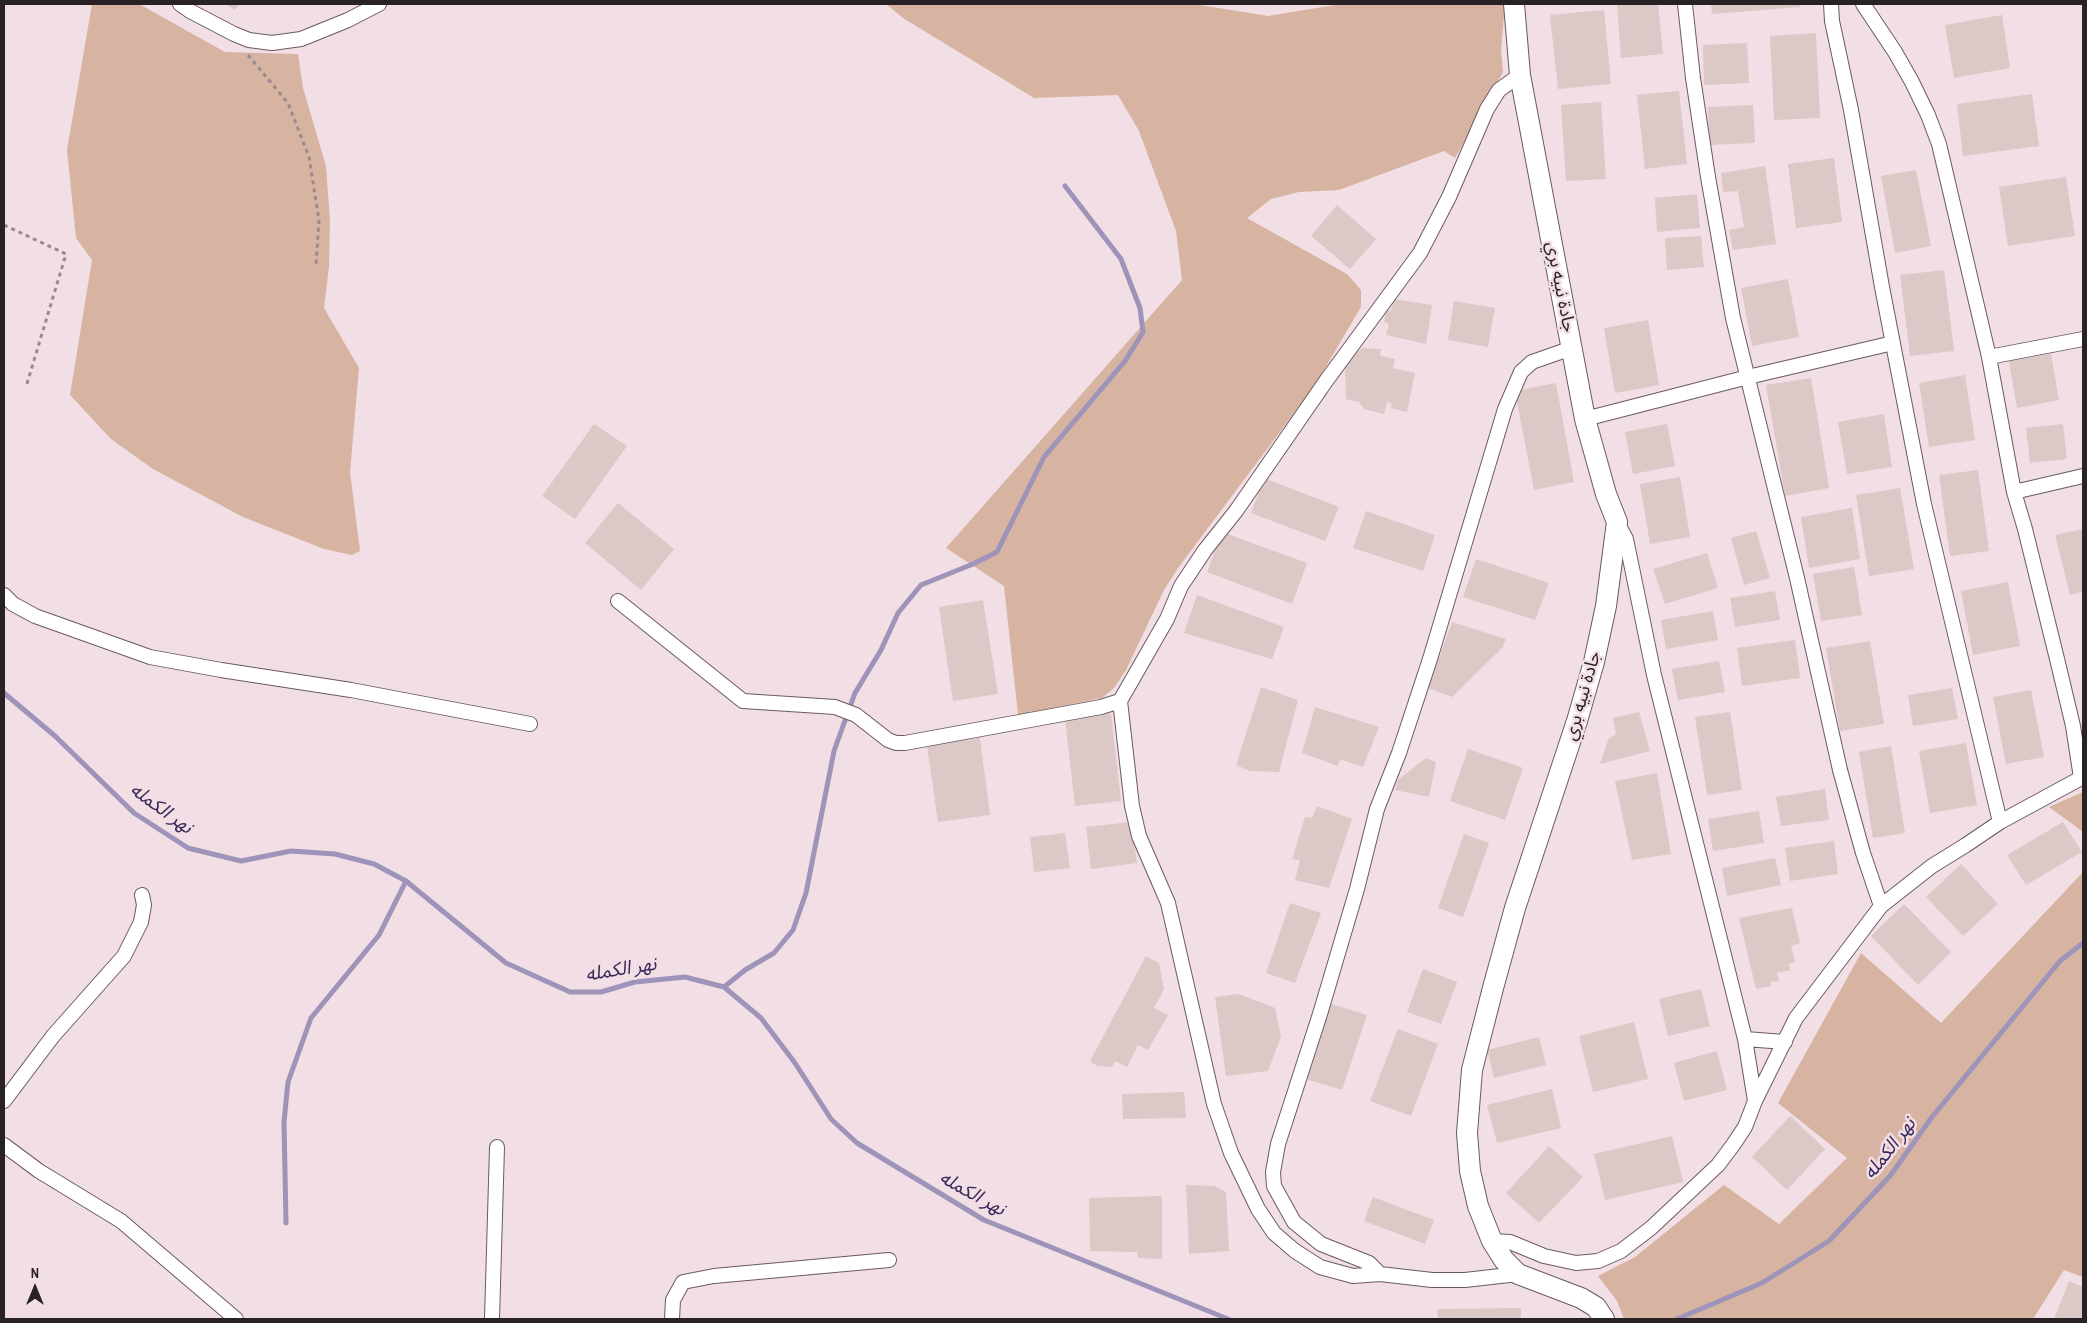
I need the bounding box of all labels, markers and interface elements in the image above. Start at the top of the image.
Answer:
street label: جادة نبيه بري [1541,240,1579,334]
street label: جادة نبيه بري [1560,649,1606,743]
water label: نهر الكمله [125,779,197,839]
water label: نهر الكمله [584,953,658,987]
water label: نهر الكمله [1859,1114,1921,1184]
water label: نهر الكمله [935,1167,1009,1221]
north arrow [10,1263,60,1313]
text: N [31,1264,39,1282]

